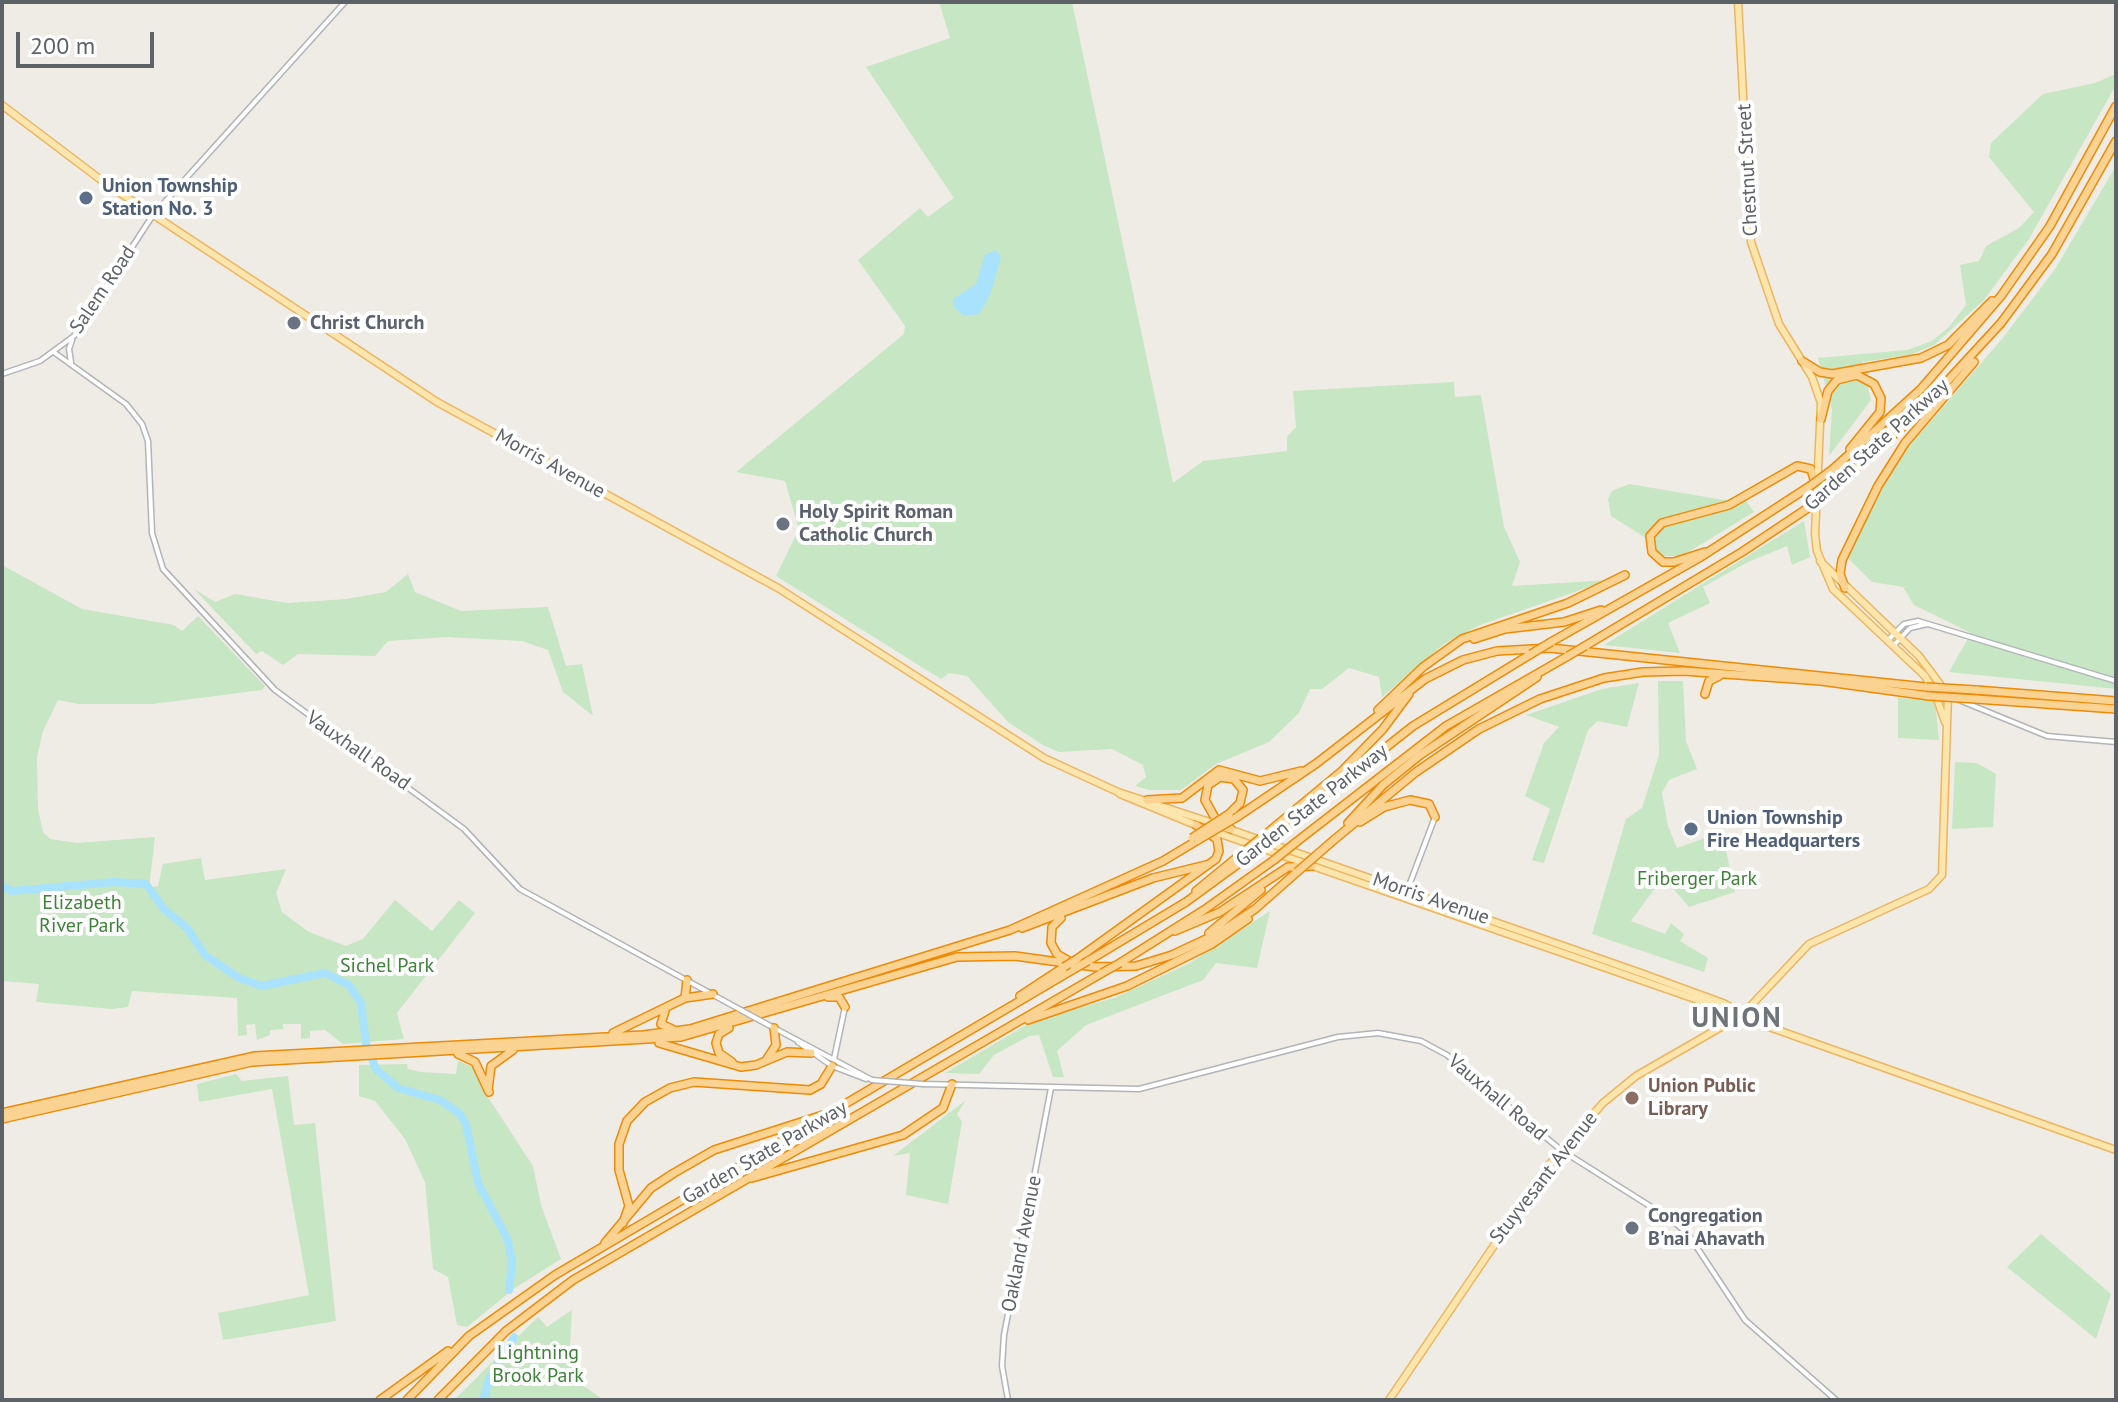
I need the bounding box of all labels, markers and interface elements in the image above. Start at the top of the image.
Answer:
scale bar [20,16,158,66]
text: 200 m [30,30,95,61]
street label: Chestnut Street [1733,103,1763,237]
place label: Union Township Station No. 3 [102,174,238,221]
marker: Union Township Station No. 3 [77,189,95,207]
street label: Salem Road [65,242,141,338]
place label: Christ Church [310,311,424,335]
marker: Christ Church [285,314,303,332]
street label: Garden State Parkway [1800,374,1954,516]
street label: Morris Avenue [491,424,609,504]
place label: Holy Spirit Roman Catholic Church [799,500,953,547]
marker: Holy Spirit Roman Catholic Church [774,515,792,533]
street label: Vauxhall Road [301,706,415,796]
street label: Garden State Parkway [1231,739,1393,873]
place label: Union Township Fire Headquarters [1707,806,1860,853]
marker: Union Township Fire Headquarters [1682,820,1700,838]
park label: Friberger Park [1637,867,1757,891]
street label: Morris Avenue [1370,868,1492,930]
park label: Elizabeth River Park [39,891,125,938]
park label: Sichel Park [340,954,434,978]
district label: UNION [1691,1002,1783,1036]
street label: Vauxhall Road [1443,1050,1551,1146]
place label: Union Public Library [1648,1074,1756,1121]
marker: Union Public Library [1623,1089,1641,1107]
street label: Garden State Parkway [678,1096,852,1210]
street label: Stuyvesant Avenue [1485,1107,1603,1249]
street label: Oakland Avenue [997,1174,1047,1314]
place label: Congregation B'nai Ahavath [1648,1204,1765,1251]
marker: Congregation B'nai Ahavath [1623,1219,1641,1237]
park label: Lightning Brook Park [492,1341,584,1388]

